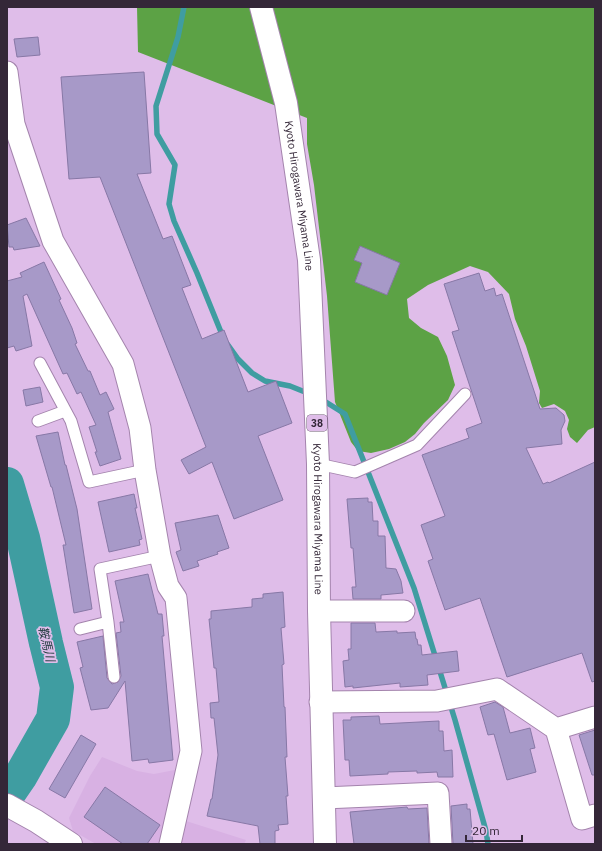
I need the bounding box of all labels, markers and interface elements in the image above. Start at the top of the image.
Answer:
street label: Kyoto Hirogawara Miyama Line [282,120,316,271]
road number: 38 [307,415,327,431]
street label: Kyoto Hirogawara Miyama Line [310,443,326,595]
water label: 鞍馬川 [36,625,59,665]
scale bar [466,817,522,843]
text: 20 m [472,823,500,838]

